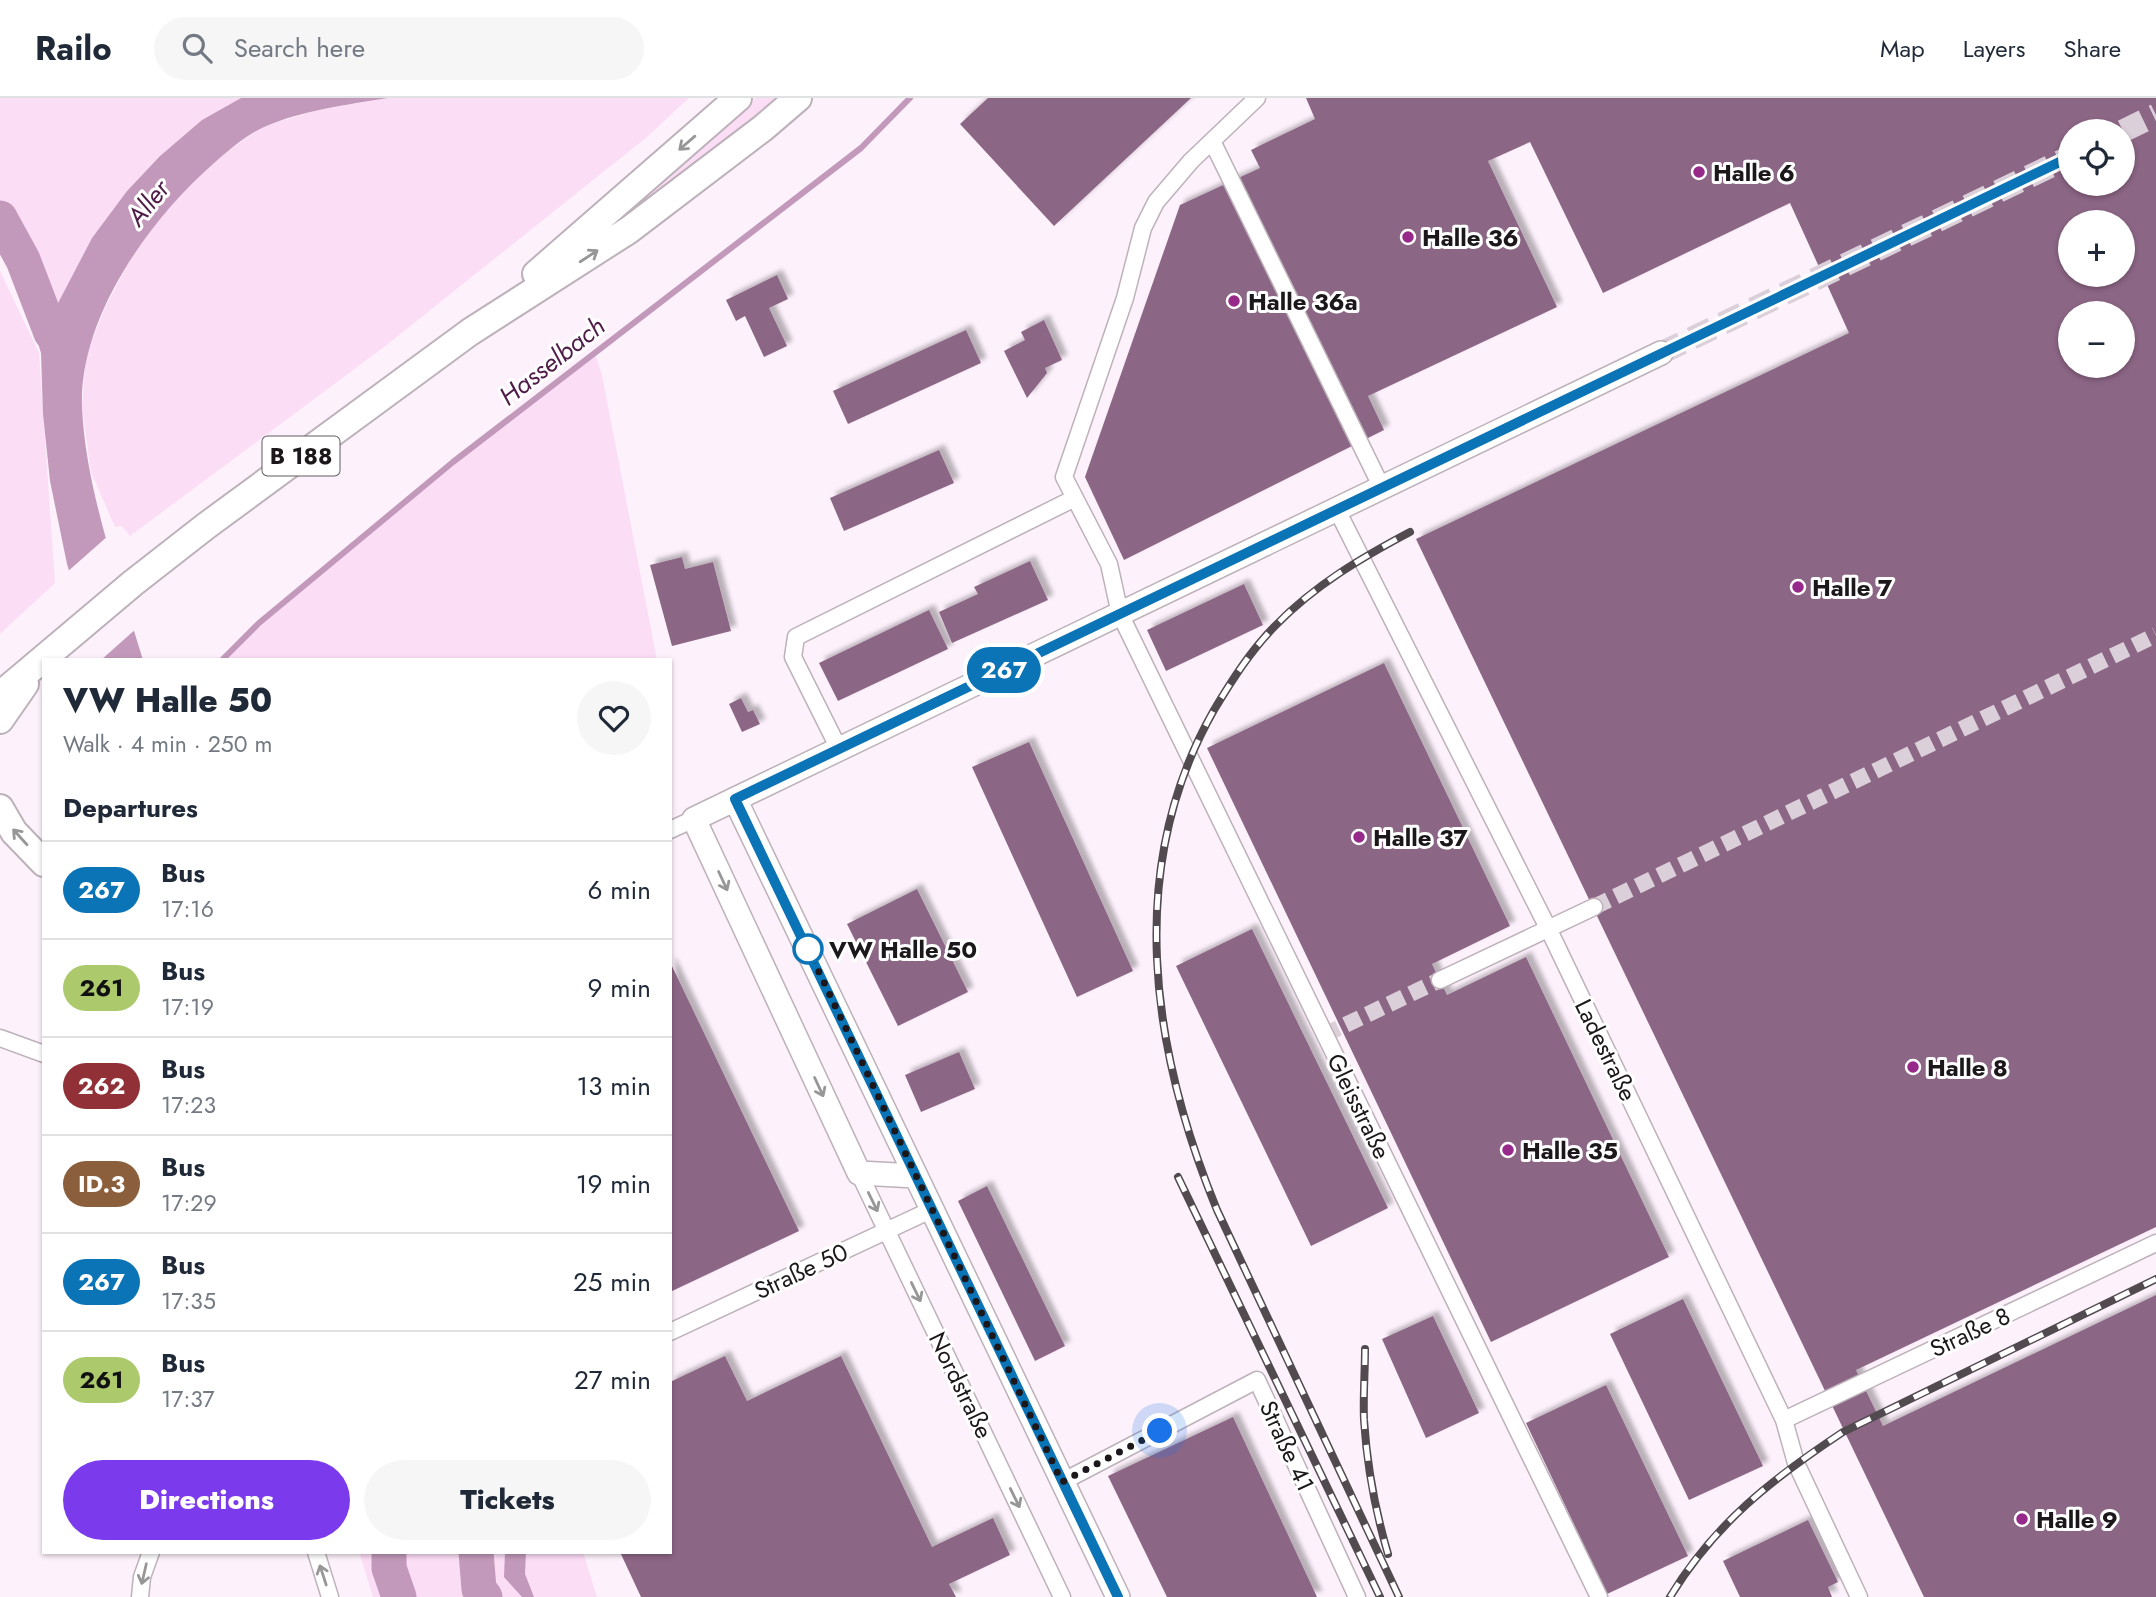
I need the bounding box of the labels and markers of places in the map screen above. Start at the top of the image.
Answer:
place label: Halle 6 [1713,155,1795,190]
marker: Halle 6 [1691,164,1707,180]
place label: Halle 36 [1422,220,1519,255]
marker: Halle 36 [1400,229,1416,245]
place label: Halle 36a [1248,284,1358,319]
marker: Halle 36a [1226,293,1242,309]
place label: Halle 7 [1812,570,1893,605]
marker: Halle 7 [1790,579,1806,595]
place label: Halle 37 [1373,820,1468,855]
marker: Halle 37 [1351,829,1367,845]
place label: VW Halle 50 [828,932,977,967]
marker: VW Halle 50 [793,934,823,964]
place label: Halle 8 [1927,1050,2008,1085]
marker: Halle 8 [1905,1059,1921,1075]
place label: Halle 35 [1522,1133,1618,1168]
marker: Halle 35 [1500,1142,1516,1158]
place label: Halle 9 [2036,1502,2118,1537]
marker: Halle 9 [2014,1511,2030,1527]

